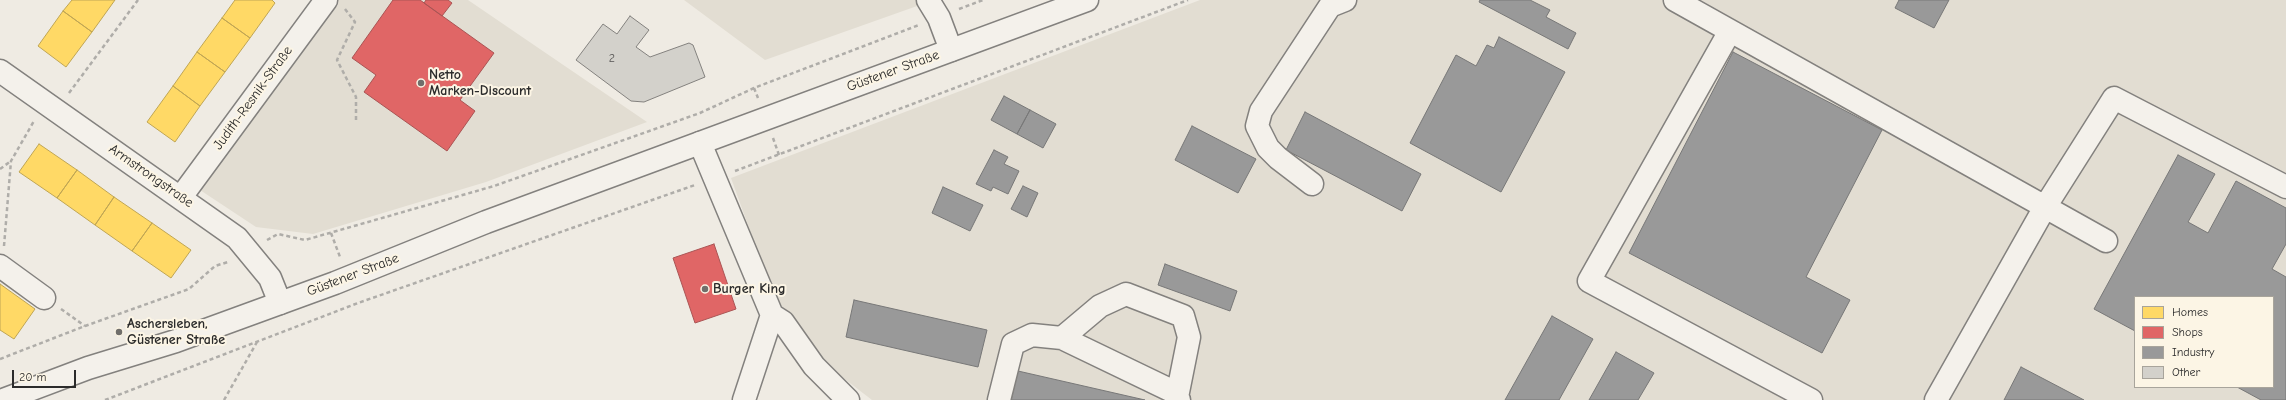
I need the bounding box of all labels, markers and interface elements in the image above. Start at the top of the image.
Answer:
street label: Judith-Resnik-Straße [210,43,296,153]
street label: Güstener Straße [844,46,942,96]
house number: 2 [609,52,615,66]
place label: Netto Marken-Discount [429,67,531,100]
marker: Netto Marken-Discount [416,78,426,88]
street label: Armstrongstraße [105,141,197,211]
street label: Güstener Straße [305,250,401,300]
place label: Burger King [713,281,786,297]
marker: Burger King [700,284,710,294]
legend [2134,296,2274,388]
text: Homes [2172,305,2208,319]
place label: Aschersleben, Güstener Straße [127,316,225,348]
text: Shops [2172,325,2203,339]
marker: Aschersleben, Güstener Straße [114,327,124,337]
text: Industry [2172,345,2214,359]
scale bar [14,362,78,388]
text: Other [2172,365,2200,379]
text: 20 m [19,370,47,384]

